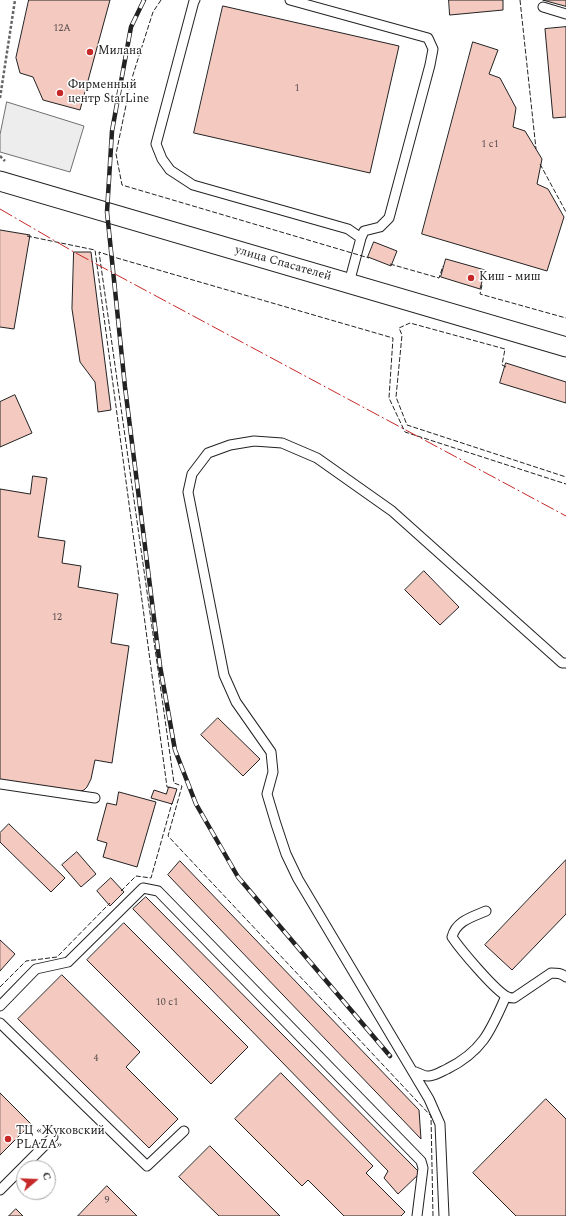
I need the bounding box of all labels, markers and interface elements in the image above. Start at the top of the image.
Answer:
house number: 12А [53,23,71,35]
place label: Милана [98,45,142,59]
marker: Милана [85,47,95,57]
place label: Фирменный центр StarLine [68,79,149,107]
house number: 1 [295,83,299,95]
marker: Фирменный центр StarLine [55,88,65,98]
house number: 1 с1 [481,139,499,151]
street label: улица Спасателей [233,243,333,285]
place label: Киш - миш [479,271,540,285]
marker: Киш - миш [466,273,476,283]
house number: 12 [52,612,62,624]
house number: 10 с1 [156,997,178,1009]
house number: 4 [94,1053,98,1065]
place label: ТЦ «Жуковский PLAZA» [16,1125,105,1153]
marker: ТЦ «Жуковский PLAZA» [3,1134,13,1144]
north arrow [16,1160,56,1200]
text: С [38,1170,56,1183]
house number: 9 [105,1195,109,1207]

